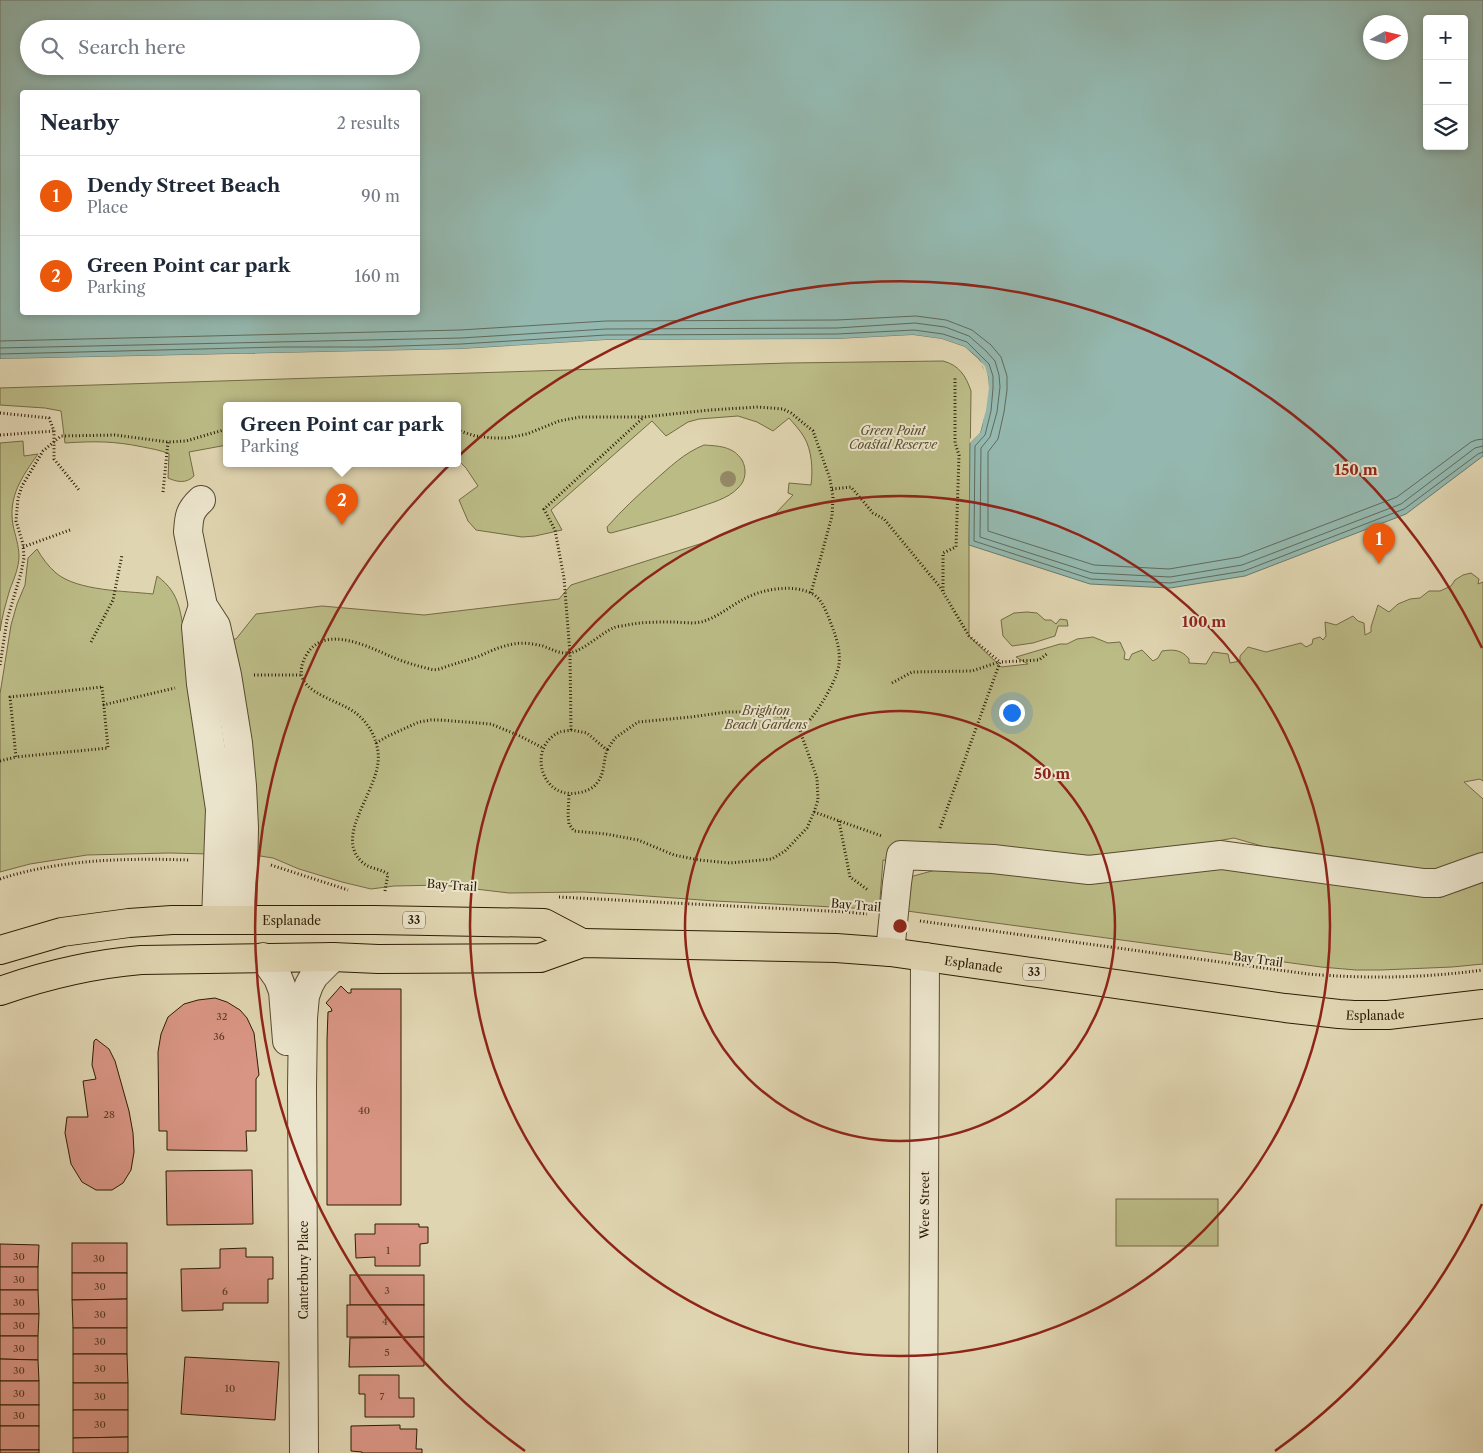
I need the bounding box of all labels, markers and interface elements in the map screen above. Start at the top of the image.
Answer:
north arrow [1363,15,1408,60]
map controls [1423,15,1468,150]
button: + [1423,15,1468,60]
search box [20,20,420,75]
icon: search [38,34,66,62]
text: Search here [78,36,186,59]
button: − [1423,60,1468,105]
button: layers [1423,105,1468,150]
text: Nearby [40,110,119,135]
text: 2 results [337,113,400,133]
text: Dendy Street Beach [87,174,280,197]
text: 1 [52,186,60,206]
text: 90 m [361,186,400,206]
text: Place [87,197,128,217]
text: Green Point car park [87,254,290,277]
text: 2 [51,266,61,286]
text: 160 m [355,266,400,286]
text: Parking [87,277,145,297]
popup [223,402,461,467]
text: Green Point car park [240,413,444,436]
park label: Green Point Coastal Reserve [849,423,938,452]
text: Parking [240,436,298,456]
text: 150 m [1334,460,1378,479]
pin: 2 [326,484,358,525]
pin: 1 [1363,523,1395,564]
text: 100 m [1182,612,1226,631]
your location [999,700,1025,726]
park label: Brighton Beach Gardens [724,703,808,732]
text: 50 m [1034,764,1070,783]
street label: Bay Trail [426,876,478,894]
street label: Bay Trail [830,895,882,915]
road number: 33 [403,912,425,928]
street label: Esplanade [262,913,321,928]
centre of rings [891,917,909,935]
street label: Bay Trail [1232,948,1284,970]
street label: Esplanade [943,952,1004,975]
road number: 33 [1023,964,1045,980]
street label: Esplanade [1345,1006,1405,1023]
house number: 32 [216,1010,228,1023]
house number: 36 [213,1030,225,1043]
house number: 40 [358,1104,370,1117]
house number: 28 [103,1108,115,1121]
street label: Were Street [916,1170,932,1240]
street label: Canterbury Place [296,1220,311,1320]
house number: 1 [386,1244,391,1257]
house number: 30 [13,1250,25,1263]
house number: 30 [93,1252,105,1265]
house number: 30 [13,1273,25,1286]
house number: 30 [94,1280,106,1293]
house number: 3 [384,1284,390,1297]
house number: 6 [222,1285,228,1298]
house number: 30 [13,1296,25,1309]
house number: 30 [94,1308,106,1321]
house number: 4 [382,1315,388,1328]
house number: 30 [13,1319,25,1332]
house number: 30 [94,1335,106,1348]
house number: 30 [13,1342,25,1355]
house number: 5 [384,1346,390,1359]
house number: 30 [94,1362,106,1375]
house number: 30 [13,1364,25,1377]
house number: 10 [225,1382,235,1395]
house number: 30 [13,1387,25,1400]
house number: 30 [94,1390,106,1403]
house number: 7 [380,1390,385,1403]
house number: 30 [13,1409,25,1422]
house number: 30 [94,1418,106,1431]

